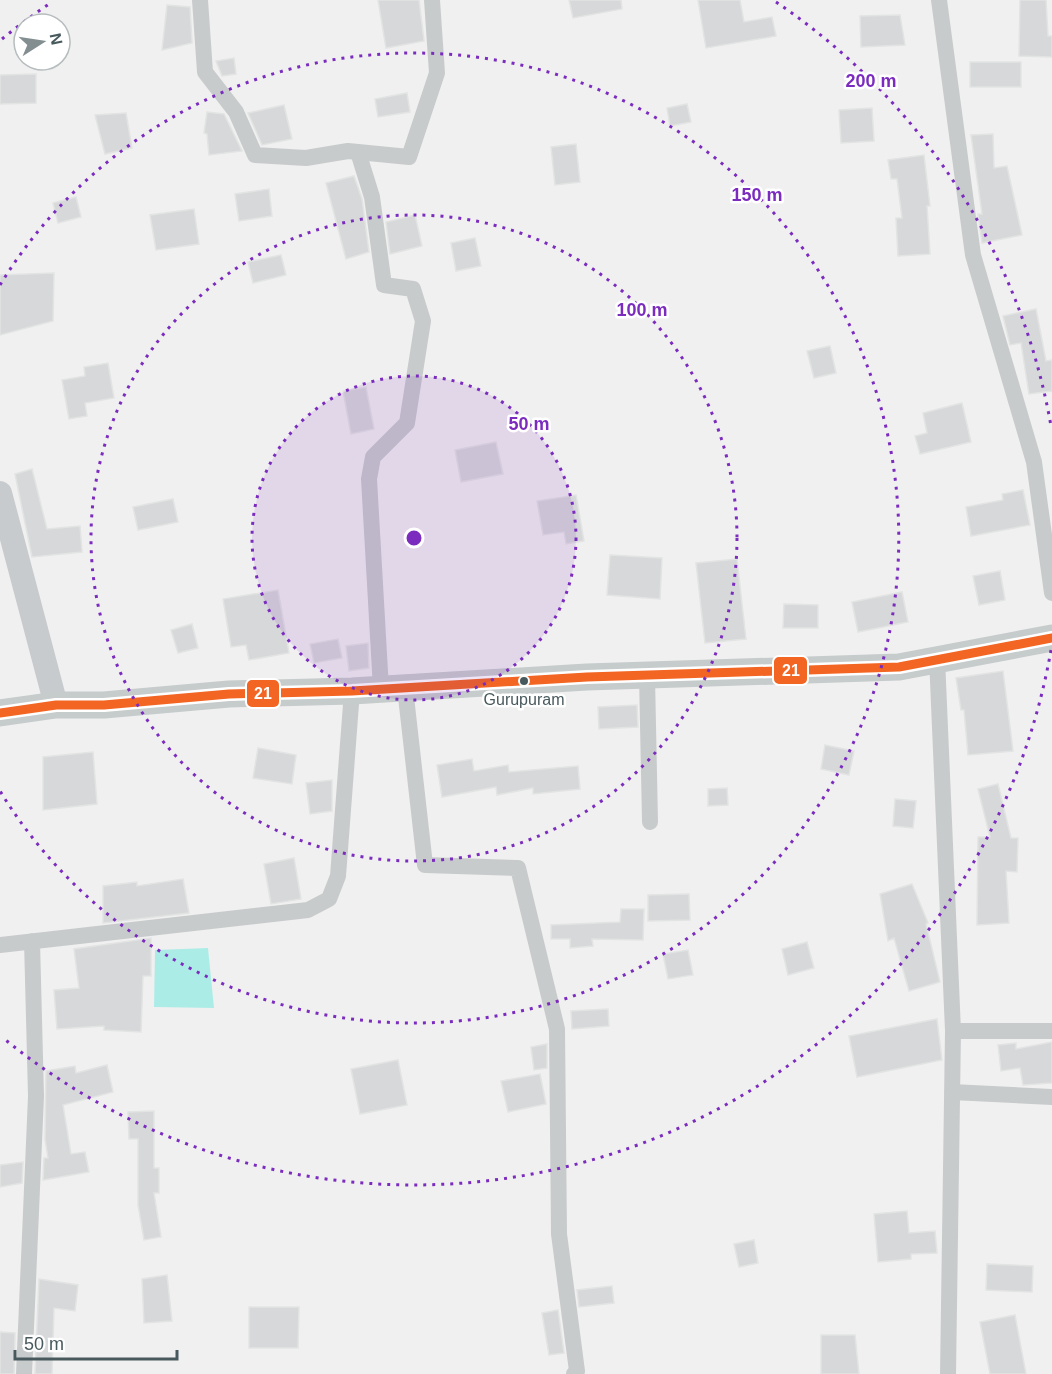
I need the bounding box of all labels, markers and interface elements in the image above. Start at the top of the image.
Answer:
north arrow [12,12,72,72]
text: N [47,32,66,46]
text: 200 m [845,71,897,91]
text: 150 m [731,185,783,205]
text: 100 m [616,300,668,320]
text: 50 m [508,414,550,434]
centre of rings [404,528,424,548]
line badge: 21 [773,656,808,685]
text: 21 [782,662,800,679]
marker: Gurupuram [518,675,530,687]
line badge: 21 [246,679,280,708]
text: 21 [254,685,272,702]
place label: Gurupuram [484,691,564,708]
scale bar [15,1323,177,1361]
text: 50 m [24,1334,64,1354]

